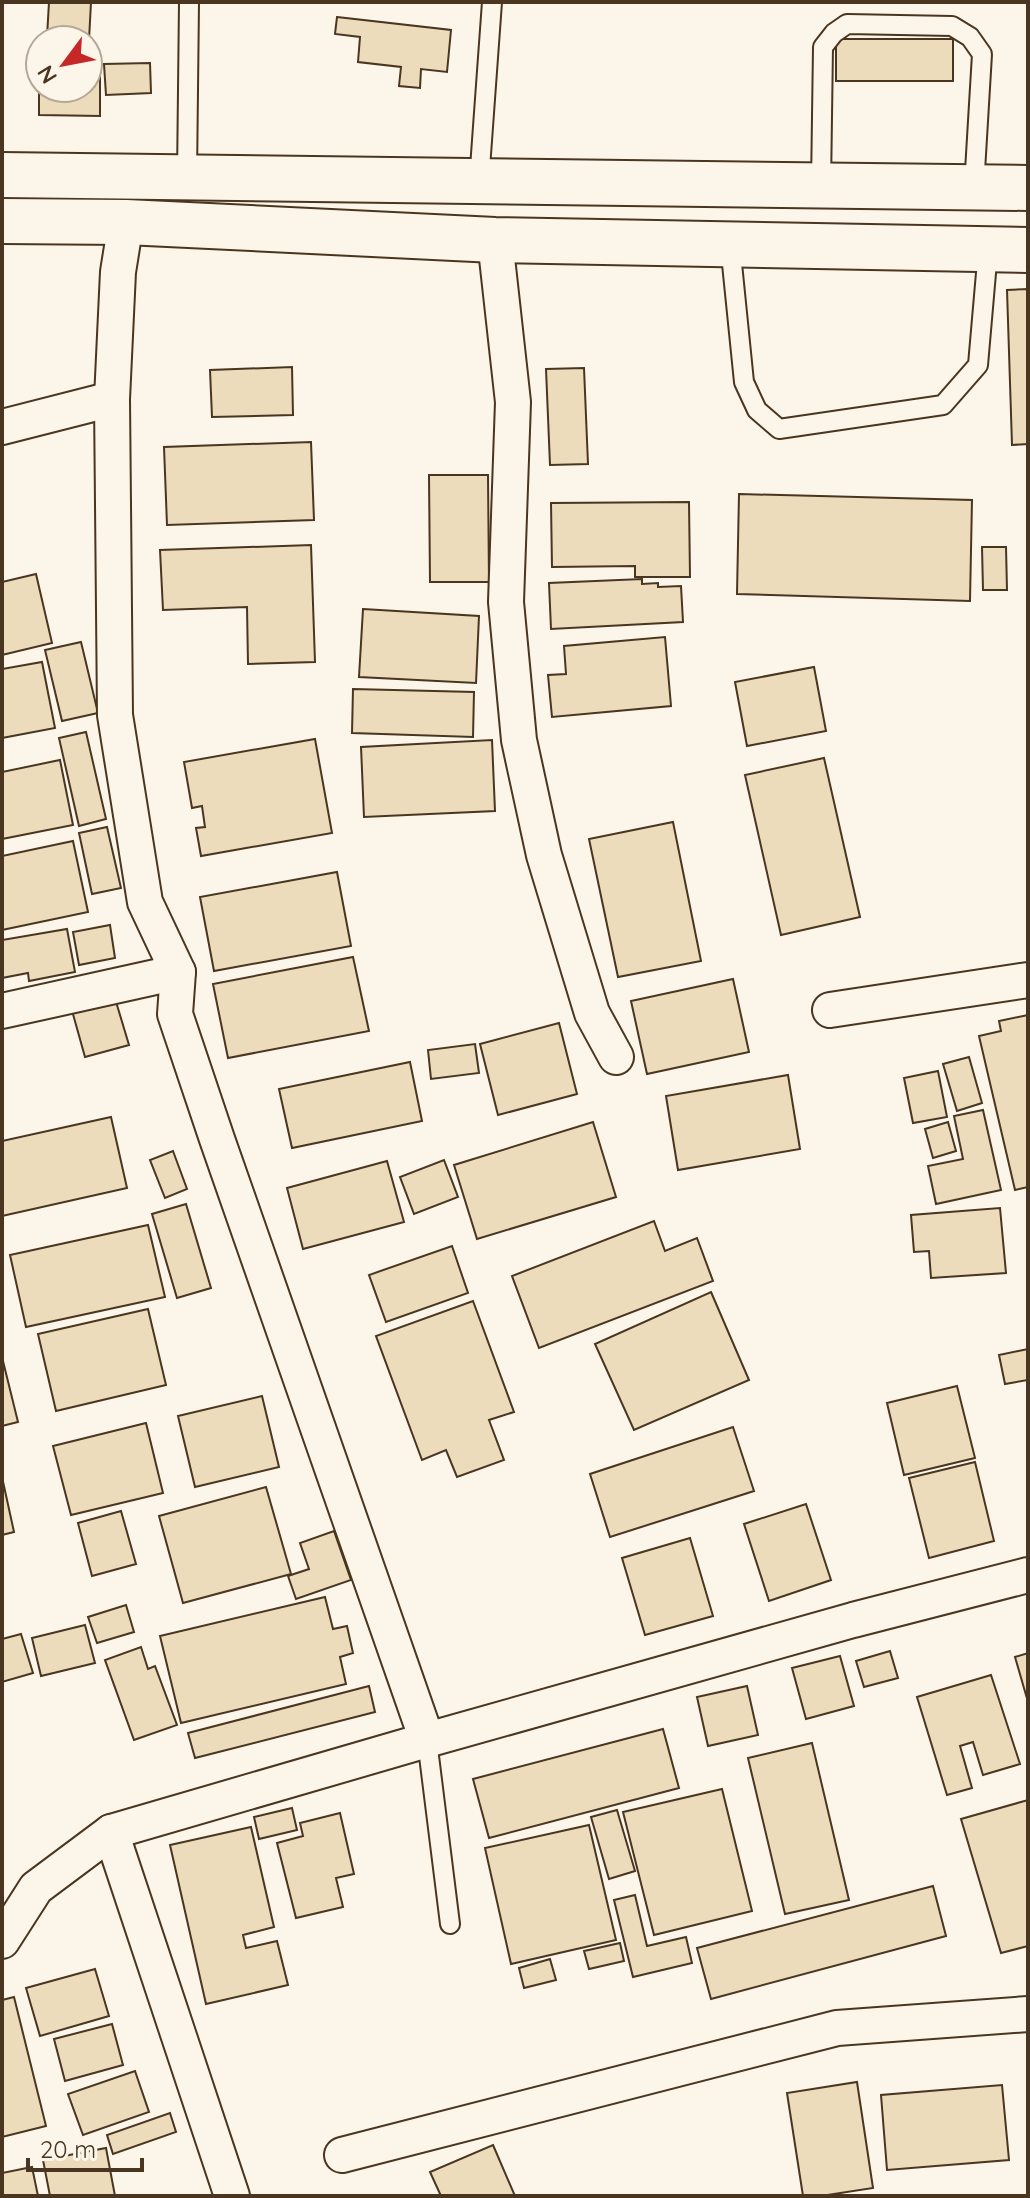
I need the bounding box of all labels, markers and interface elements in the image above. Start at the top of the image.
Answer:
north arrow [24,24,104,104]
text: N [31,60,63,89]
scale bar [28,2122,142,2172]
text: 20 m [40,2134,96,2164]

